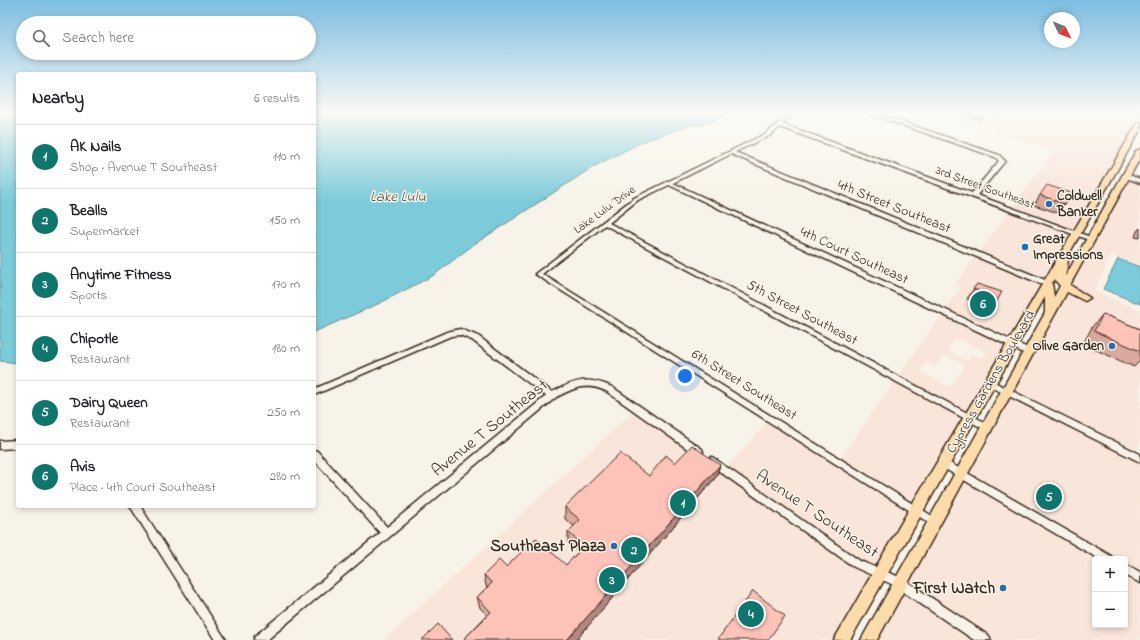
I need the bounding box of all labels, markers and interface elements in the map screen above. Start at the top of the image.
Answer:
north arrow [1044,12,1080,48]
search box [16,16,316,60]
icon: search [30,27,52,49]
text: Search here [62,27,134,49]
text: Nearby [32,86,84,111]
text: 6 results [254,89,300,108]
text: AK Nails [70,136,121,158]
text: 1 [43,147,47,166]
text: 110 m [273,147,300,166]
text: Shop · Avenue T Southeast [70,158,217,177]
street label: 3rd Street Southeast [933,162,1037,214]
street label: 4th Street Southeast [834,175,954,239]
street label: Lake Lulu Drive [570,181,640,239]
water label: Lake Lulu [370,186,426,208]
place label: Coldwell Banker [1056,186,1103,223]
marker: Coldwell Banker [1044,199,1054,209]
text: Bealls [70,200,108,222]
text: 2 [42,211,48,230]
text: 150 m [269,211,300,230]
text: Supermarket [70,222,140,241]
street label: 4th Court Southeast [796,222,912,290]
place label: Great Impressions [1033,229,1103,266]
marker: Great Impressions [1020,242,1030,252]
text: Anytime Fitness [70,264,172,286]
text: 3 [42,275,48,294]
text: 170 m [272,275,300,294]
street label: 5th Street Southeast [743,275,861,351]
text: Sports [70,286,107,305]
pin: 6 [970,289,996,319]
street label: Cypress Gardens Boulevard [941,306,1042,458]
text: Chipotle [70,328,118,350]
place label: Olive Garden [1033,336,1104,357]
text: 4 [42,339,48,358]
text: 180 m [272,339,300,358]
marker: Olive Garden [1107,341,1117,351]
street label: 6th Street Southeast [687,344,801,426]
text: Restaurant [70,350,130,369]
your location [675,366,695,386]
street label: Avenue T Southeast [426,373,554,483]
text: Dairy Queen [70,392,148,414]
text: 5 [41,403,49,422]
text: 250 m [267,403,300,422]
text: Restaurant [70,414,130,433]
text: Avis [70,456,95,478]
street label: Avenue T Southeast [751,464,884,565]
text: 6 [42,467,48,486]
text: 280 m [270,467,300,486]
text: Place · 4th Court Southeast [70,478,216,497]
pin: 5 [1036,482,1062,512]
pin: 1 [670,488,696,518]
place label: Southeast Plaza [490,534,606,559]
pin: 2 [621,535,647,565]
marker: Southeast Plaza [609,541,619,551]
map controls [1092,556,1128,628]
button: + [1092,556,1128,592]
pin: 3 [599,565,625,595]
place label: First Watch [912,576,995,601]
marker: First Watch [998,583,1008,593]
button: − [1092,592,1128,628]
pin: 4 [738,599,764,629]

